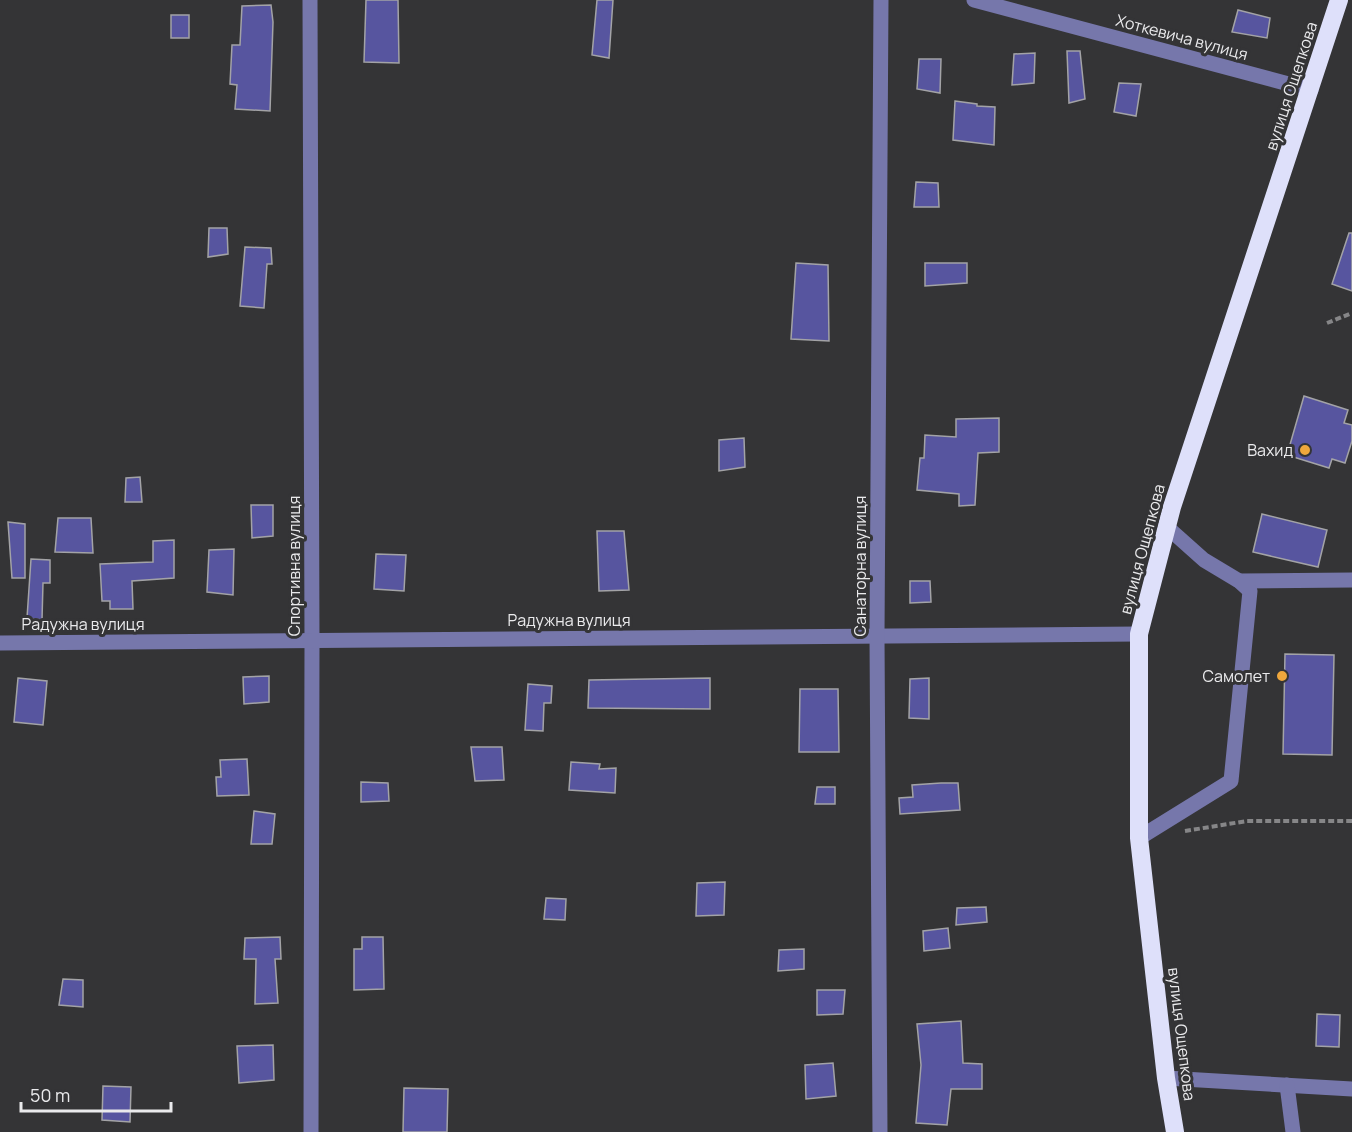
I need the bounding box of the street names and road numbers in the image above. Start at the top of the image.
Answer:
street label: Хоткевича вулиця [1114,9,1250,65]
street label: вулиця Ощепкова [1260,19,1322,153]
street label: вулиця Ощепкова [1114,481,1170,617]
street label: Спортивна вулиця [283,496,305,636]
street label: Санаторна вулиця [849,496,871,636]
street label: Радужна вулиця [507,609,631,631]
street label: Радужна вулиця [21,613,145,635]
street label: вулиця Ощепкова [1163,966,1201,1102]

